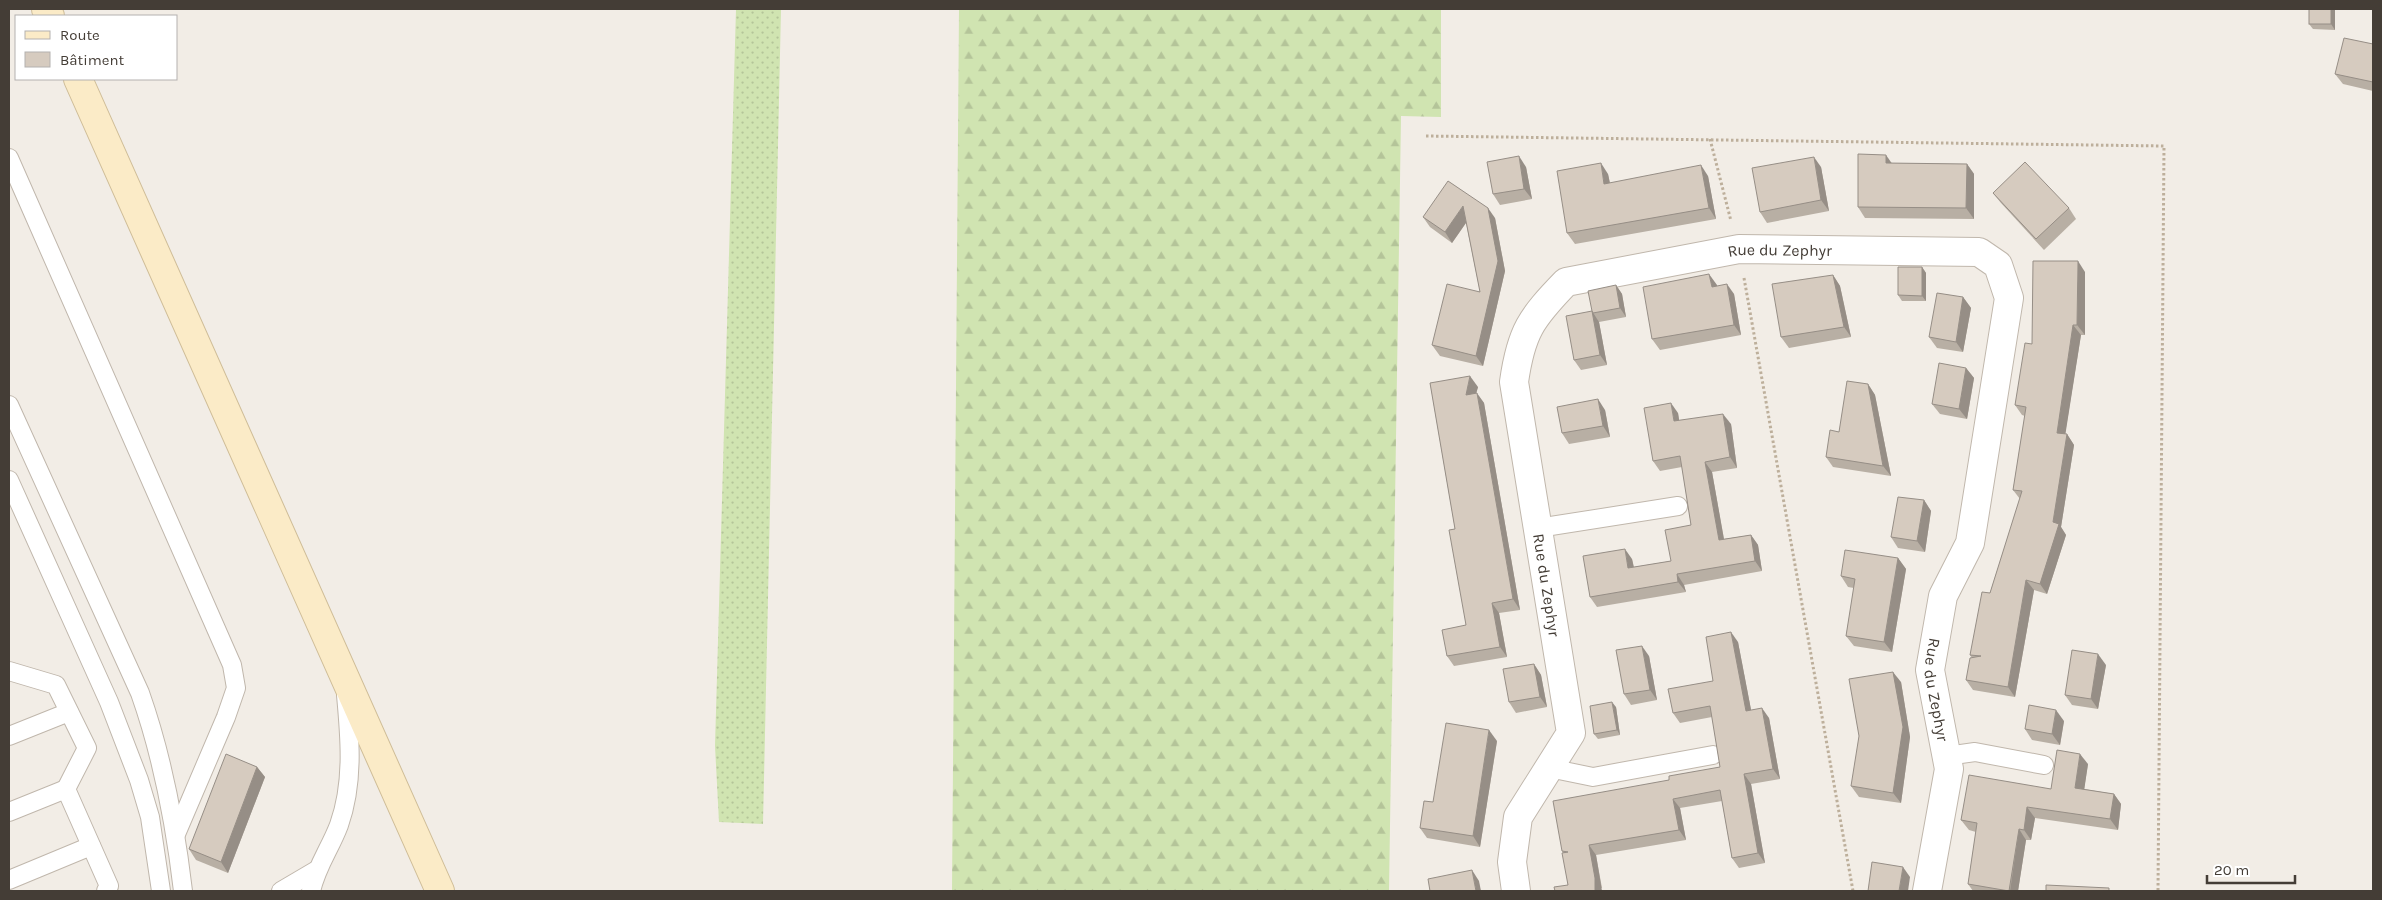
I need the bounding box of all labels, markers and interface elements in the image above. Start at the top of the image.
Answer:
legend [15,15,178,80]
text: Route [60,26,100,44]
text: Bâtiment [60,51,124,69]
street label: Rue du Zephyr [1726,240,1832,261]
street label: Rue du Zephyr [1529,532,1564,638]
street label: Rue du Zephyr [1920,637,1953,743]
scale bar [2207,852,2294,884]
text: 20 m [2214,861,2249,879]

